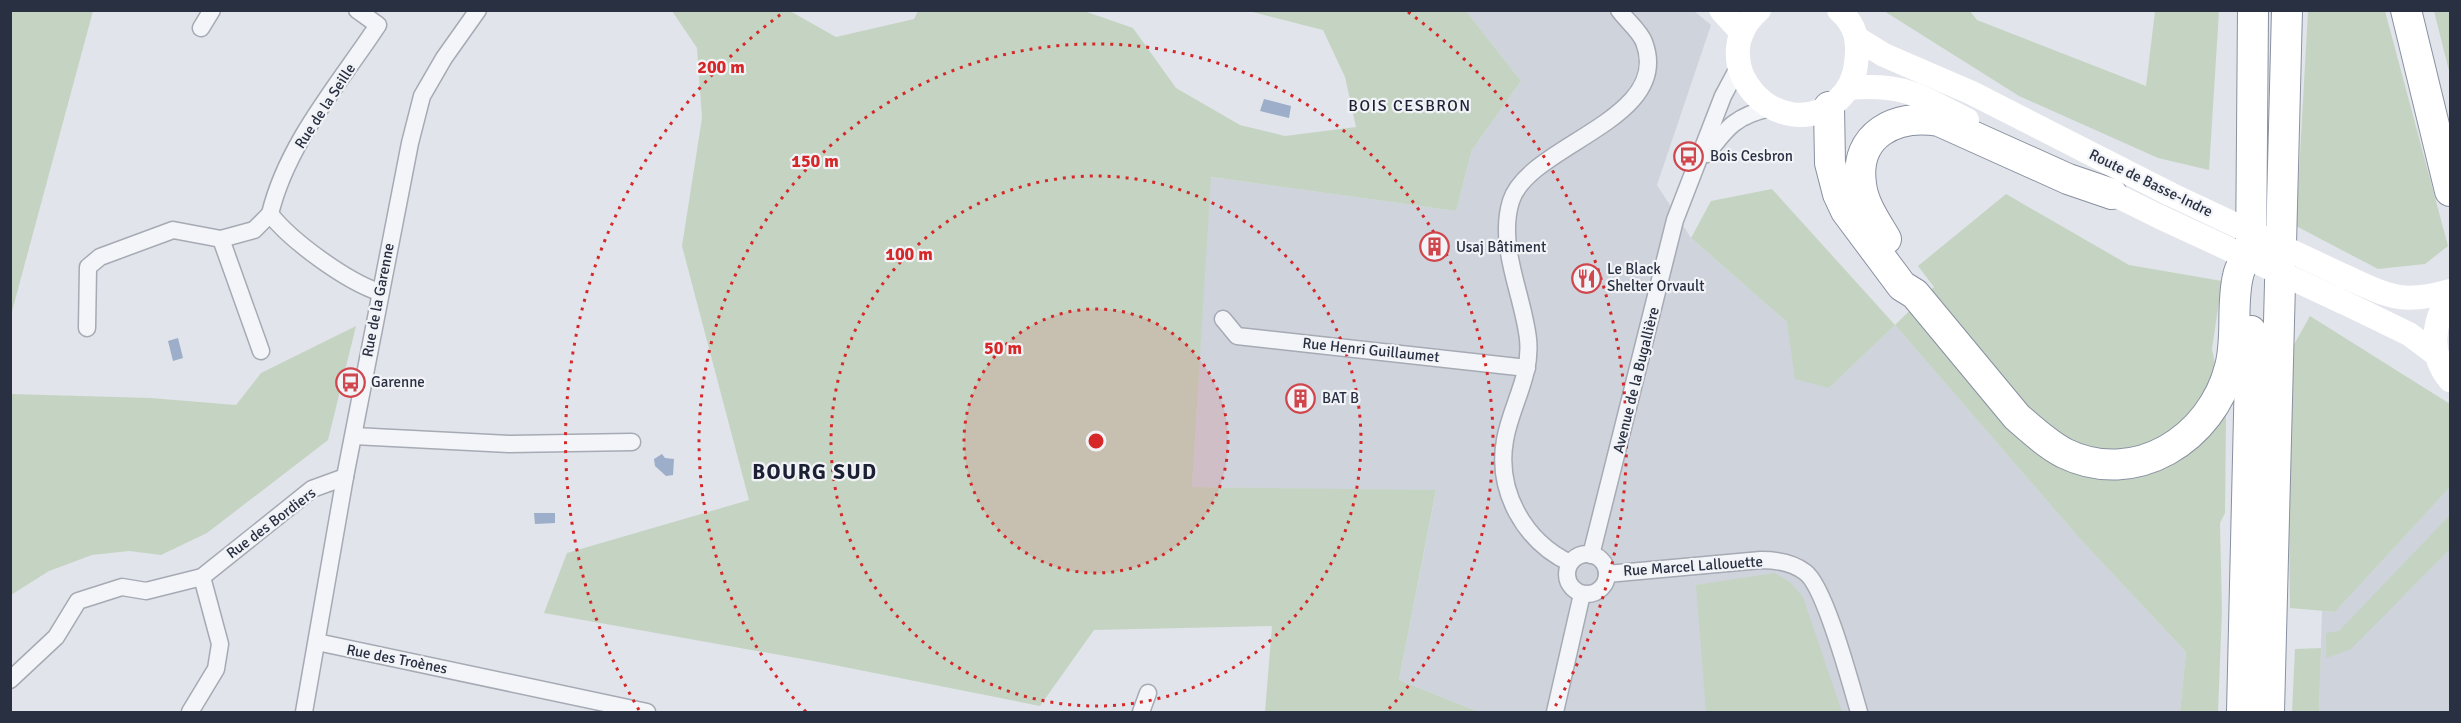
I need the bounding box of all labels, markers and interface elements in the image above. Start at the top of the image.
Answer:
text: 200 m [697,56,745,78]
street label: Rue de la Seille [291,60,359,152]
district label: BOIS CESBRON [1348,96,1472,116]
bus stop icon: Bois Cesbron [1673,140,1705,172]
street label: Route de Basse-Indre [2086,145,2216,221]
place label: Bois Cesbron [1710,147,1793,165]
text: 150 m [791,150,839,172]
building icon: Usaj Bâtiment [1419,231,1451,263]
place label: Usaj Bâtiment [1456,238,1546,256]
street label: Rue de la Garenne [358,242,398,358]
text: 100 m [885,243,933,265]
place label: Le Black Shelter Orvault [1607,260,1704,295]
restaurant icon: Le Black Shelter Orvault [1570,262,1602,294]
street label: Avenue de la Bugallière [1609,305,1663,455]
street label: Rue Henri Guillaumet [1302,334,1440,366]
text: 50 m [984,337,1022,359]
bus stop icon: Garenne [334,366,366,398]
place label: Garenne [371,373,425,391]
building icon: BAT B [1285,382,1317,414]
place label: BAT B [1322,389,1359,407]
centre of rings [1086,431,1106,451]
district label: BOURG SUD [752,459,878,485]
street label: Rue des Bordiers [223,483,319,562]
street label: Rue Marcel Lallouette [1623,552,1763,580]
street label: Rue des Troènes [345,640,449,678]

